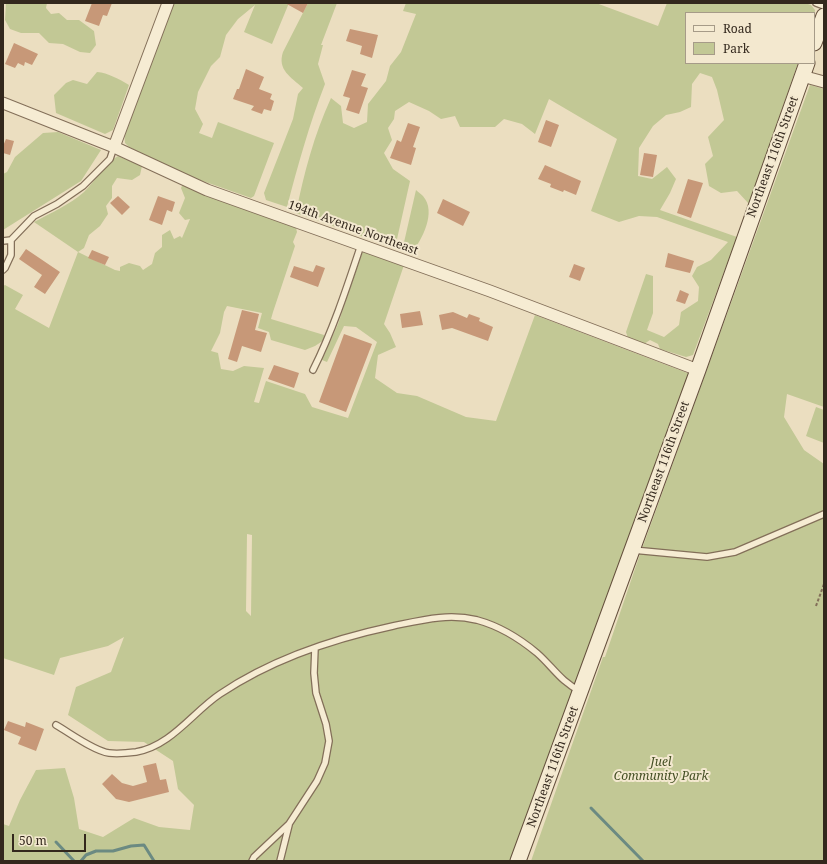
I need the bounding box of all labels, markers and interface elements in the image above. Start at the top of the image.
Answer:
legend [685,12,815,64]
text: Road [723,20,752,37]
text: Park [723,40,750,57]
street label: Northeast 116th Street [744,94,802,220]
street label: 194th Avenue Northeast [286,198,420,258]
street label: Northeast 116th Street [635,399,693,525]
street label: Northeast 116th Street [524,704,582,830]
park label: Juel Community Park [614,756,708,784]
scale bar [14,826,88,852]
text: 50 m [19,832,47,849]

